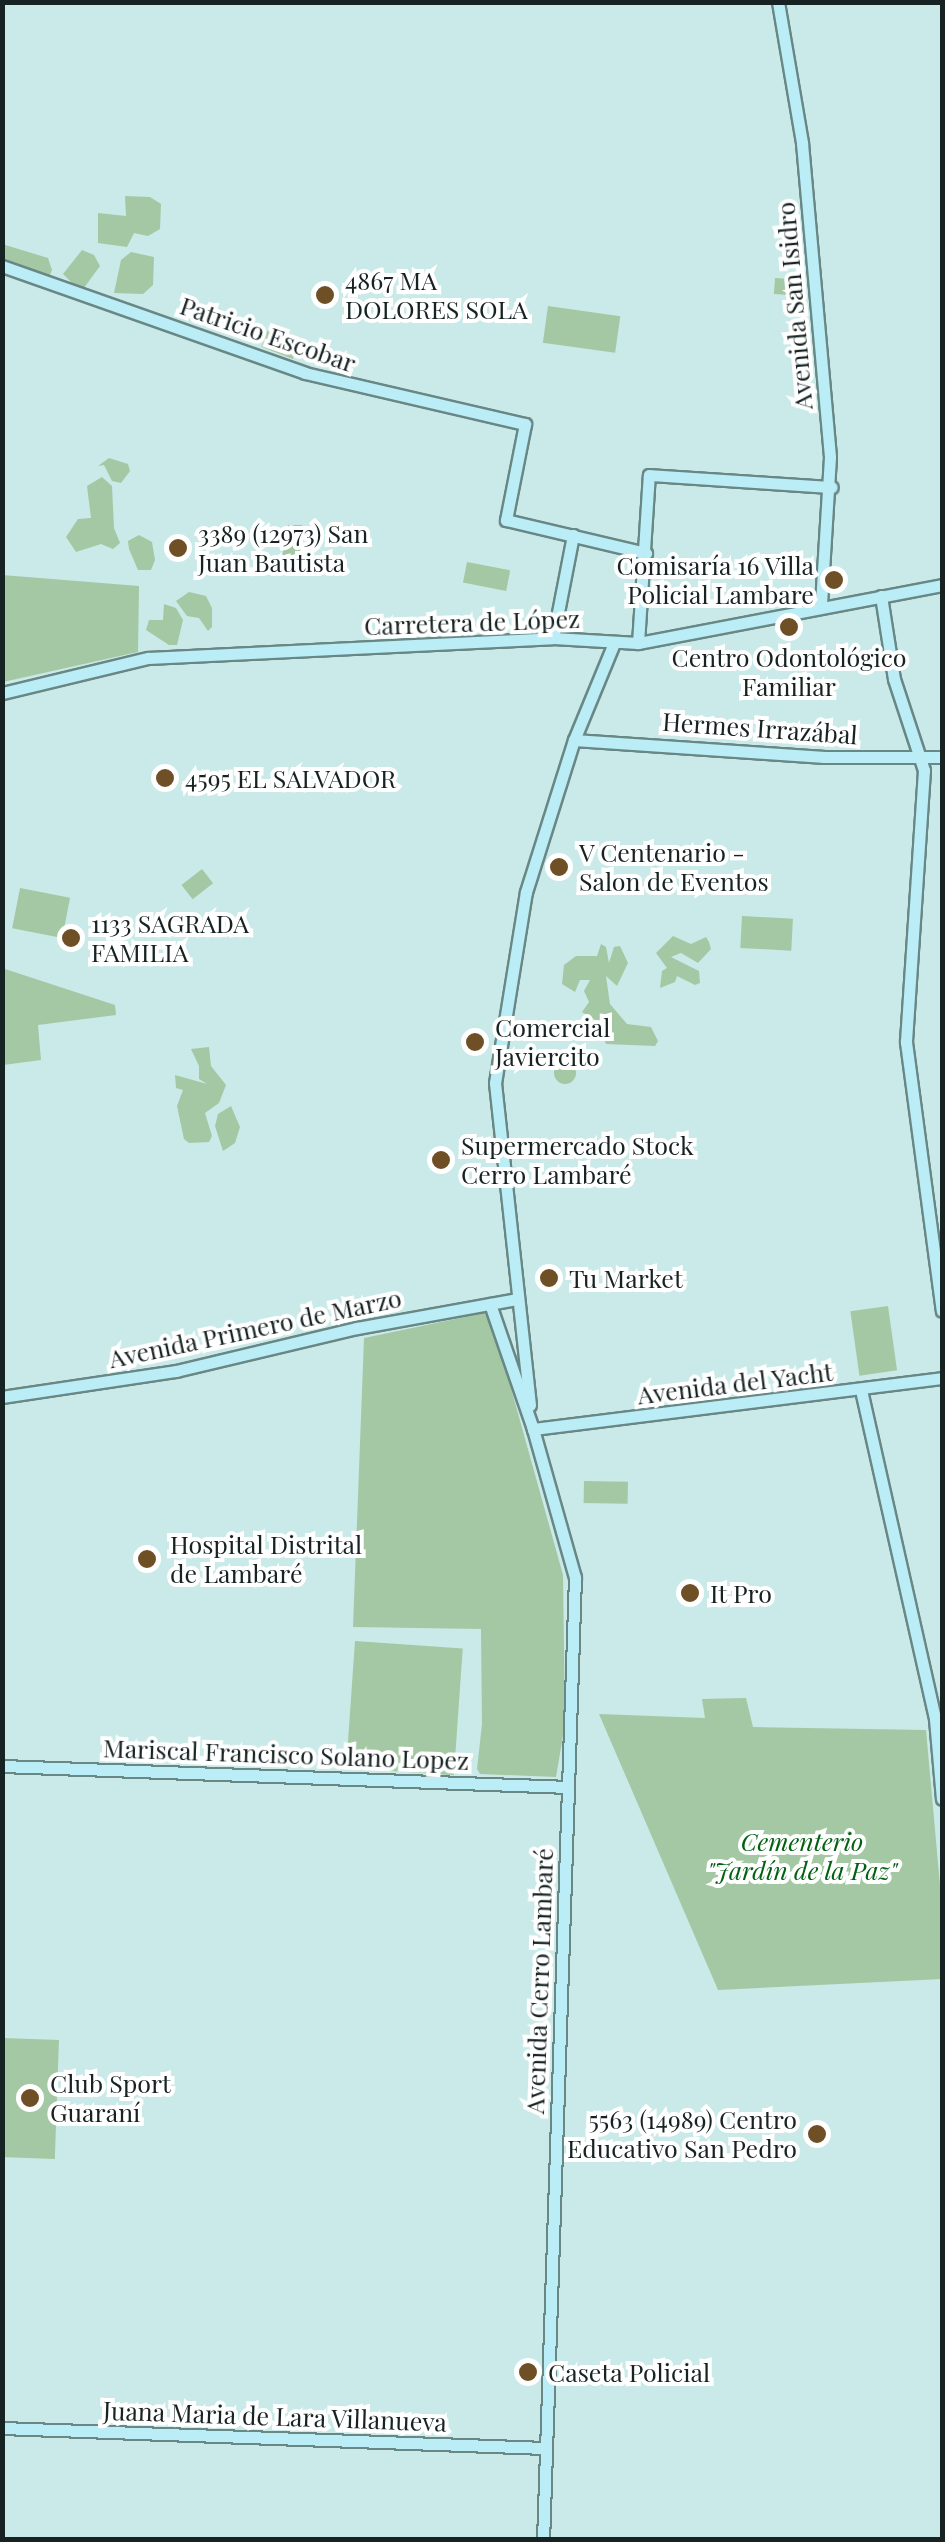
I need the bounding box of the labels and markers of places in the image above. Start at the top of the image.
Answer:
place label: 4867 MA DOLORES SOLA [345,266,528,325]
marker: 4867 MA DOLORES SOLA [314,284,336,306]
place label: 3389 (12973) San Juan Bautista [198,519,368,578]
marker: 3389 (12973) San Juan Bautista [167,537,189,559]
place label: Comisaría 16 Villa Policial Lambare [615,551,814,610]
marker: Comisaría 16 Villa Policial Lambare [823,569,845,591]
marker: Centro Odontológico Familiar [778,616,800,638]
place label: Centro Odontológico Familiar [671,643,907,702]
place label: 4595 EL SALVADOR [185,763,397,793]
marker: 4595 EL SALVADOR [154,767,176,789]
place label: V Centenario - Salon de Eventos [579,838,769,897]
marker: V Centenario - Salon de Eventos [548,856,570,878]
place label: 1133 SAGRADA FAMILIA [91,909,249,968]
marker: 1133 SAGRADA FAMILIA [60,927,82,949]
place label: Comercial Javiercito [495,1013,610,1072]
marker: Comercial Javiercito [464,1031,486,1053]
place label: Supermercado Stock Cerro Lambaré [461,1131,694,1190]
marker: Supermercado Stock Cerro Lambaré [430,1149,452,1171]
place label: Tu Market [569,1263,683,1293]
marker: Tu Market [538,1267,560,1289]
place label: Hospital Distrital de Lambaré [170,1530,362,1589]
marker: Hospital Distrital de Lambaré [134,1546,160,1572]
place label: It Pro [710,1578,772,1608]
marker: It Pro [679,1582,701,1604]
place label: Club Sport Guaraní [50,2069,171,2128]
marker: Club Sport Guaraní [19,2087,41,2109]
place label: 5563 (14989) Centro Educativo San Pedro [567,2105,797,2164]
marker: 5563 (14989) Centro Educativo San Pedro [806,2123,828,2145]
place label: Caseta Policial [548,2357,710,2387]
marker: Caseta Policial [517,2361,539,2383]

